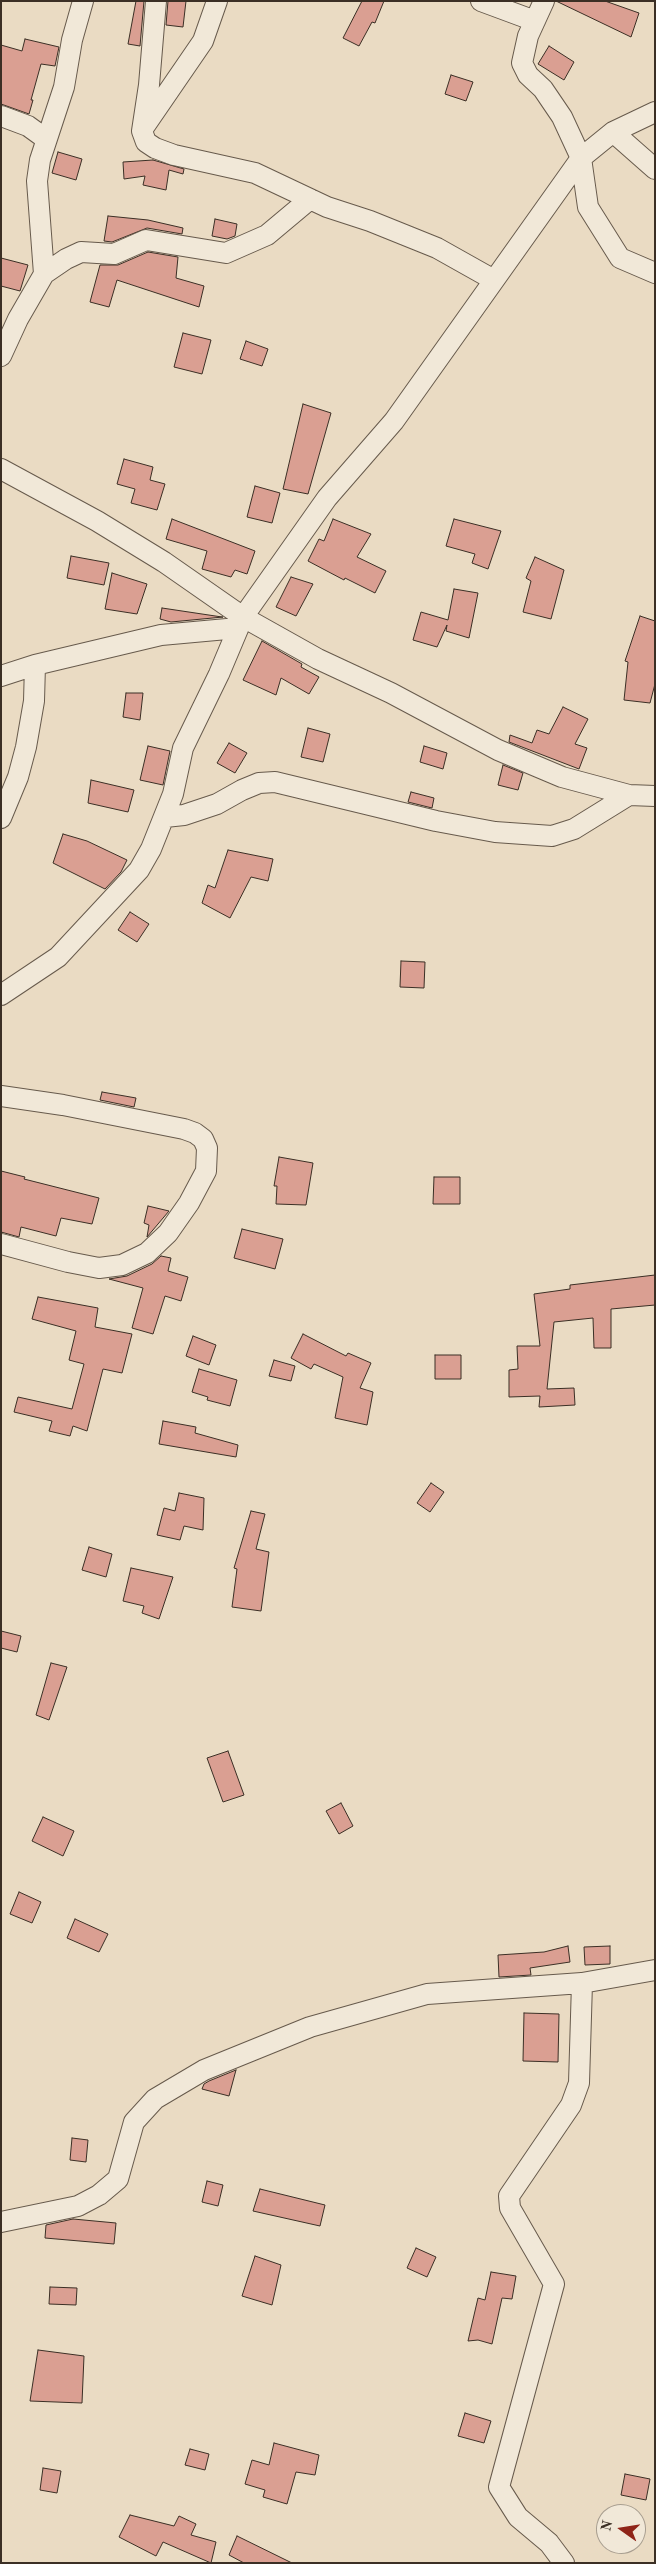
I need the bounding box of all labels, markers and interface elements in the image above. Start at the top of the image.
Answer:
north arrow [596,2504,646,2554]
text: N [599,2519,615,2533]

